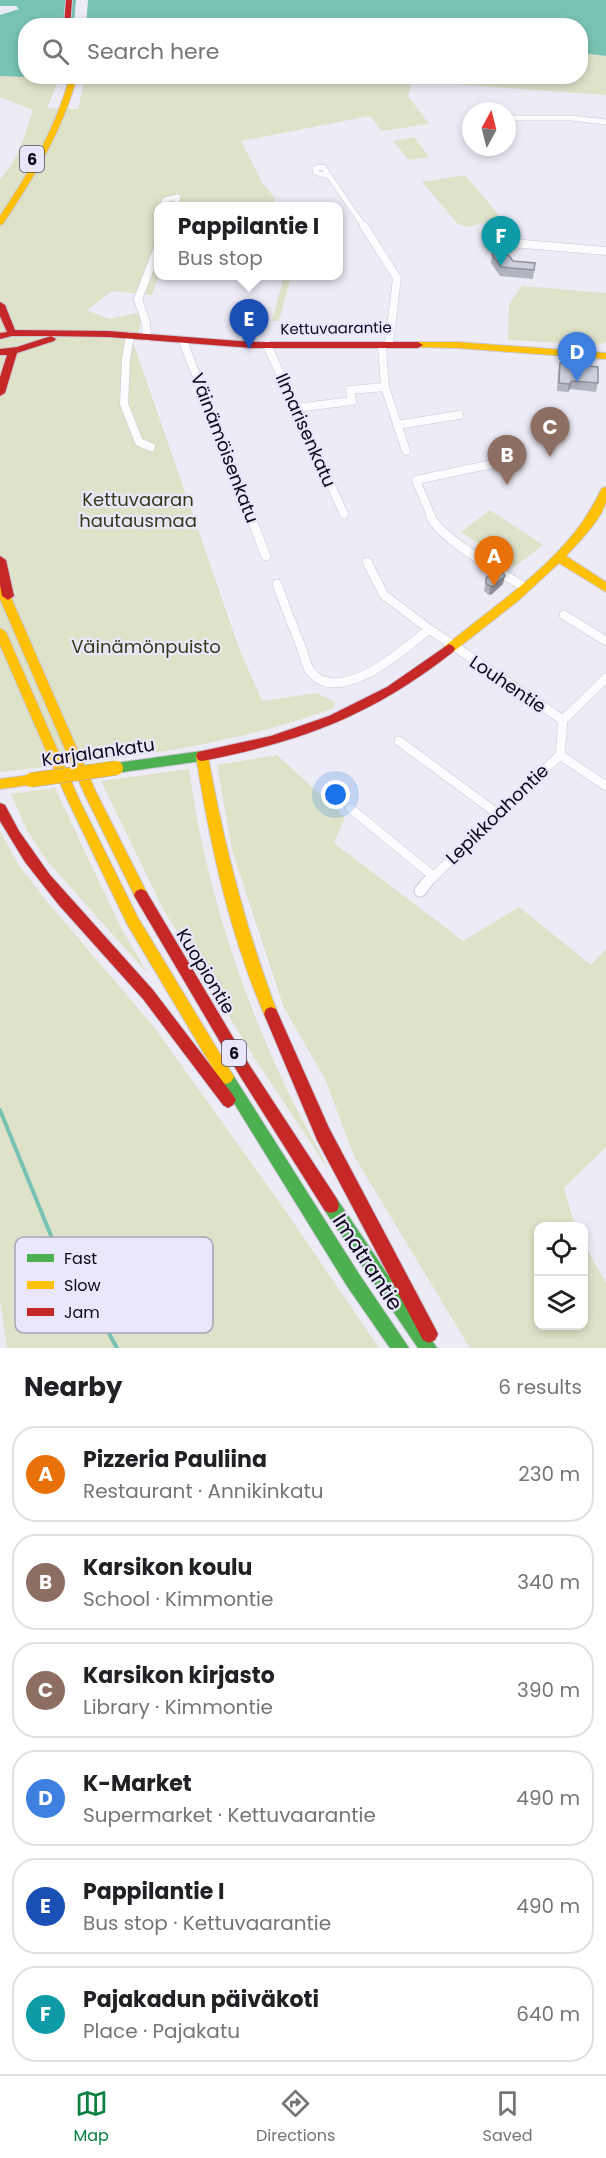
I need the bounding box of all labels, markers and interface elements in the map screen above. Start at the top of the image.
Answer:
search box [18,18,588,84]
icon: search [39,35,72,68]
text: Search here [87,36,220,67]
north arrow [462,102,516,156]
road number: 6 [20,146,44,172]
popup [154,202,343,280]
text: Pappilantie I [178,211,319,242]
pin: F [482,216,520,266]
text: Bus stop [178,244,263,272]
pin: E [230,300,268,349]
street label: Kettuvaarantie [280,317,392,339]
pin: D [558,332,596,382]
street label: Ilmarisenkatu [270,369,342,491]
street label: Väinämöisenkatu [185,370,265,526]
pin: C [530,408,570,457]
pin: B [488,436,526,485]
park label: Kettuvaaran hautausmaa [79,487,197,533]
pin: A [474,536,514,586]
park label: Väinämönpuisto [71,634,221,659]
street label: Louhentie [465,649,551,719]
street label: Karjalankatu [40,732,156,772]
street label: Lepikkoahontie [440,758,554,870]
your location [321,780,350,809]
street label: Kuopiontie [171,924,241,1018]
road number: 6 [222,1040,246,1066]
street label: Imatrantie [326,1208,410,1316]
map controls [534,1222,588,1330]
button: locate [534,1222,588,1276]
legend [15,1237,213,1333]
text: Fast [64,1247,97,1270]
text: Slow [64,1274,101,1297]
button: layers [534,1276,588,1330]
text: Jam [64,1301,100,1324]
text: Nearby [24,1369,122,1405]
text: 6 results [498,1373,582,1401]
text: Pizzeria Pauliina [83,1444,267,1475]
text: A [38,1460,53,1488]
text: 230 m [518,1460,580,1488]
text: Restaurant · Annikinkatu [83,1477,324,1505]
text: Karsikon koulu [83,1552,252,1583]
text: B [39,1568,52,1596]
text: 340 m [517,1568,580,1596]
text: School · Kimmontie [83,1585,273,1613]
text: Karsikon kirjasto [83,1660,275,1691]
text: C [38,1676,53,1704]
text: 390 m [517,1676,580,1704]
text: Library · Kimmontie [83,1693,273,1721]
text: K-Market [83,1768,192,1799]
text: D [38,1784,53,1812]
text: 490 m [516,1784,580,1812]
text: Supermarket · Kettuvaarantie [83,1801,376,1829]
text: Pappilantie I [83,1876,224,1907]
text: E [40,1892,51,1920]
text: 490 m [516,1892,580,1920]
text: Bus stop · Kettuvaarantie [83,1909,331,1937]
text: Pajakadun päiväkoti [83,1984,319,2015]
text: F [40,2000,51,2028]
text: 640 m [516,2000,580,2028]
text: Place · Pajakatu [83,2017,240,2045]
tab: Map [74,2087,109,2148]
tab: Directions [256,2087,335,2148]
tab: Saved [483,2087,532,2148]

